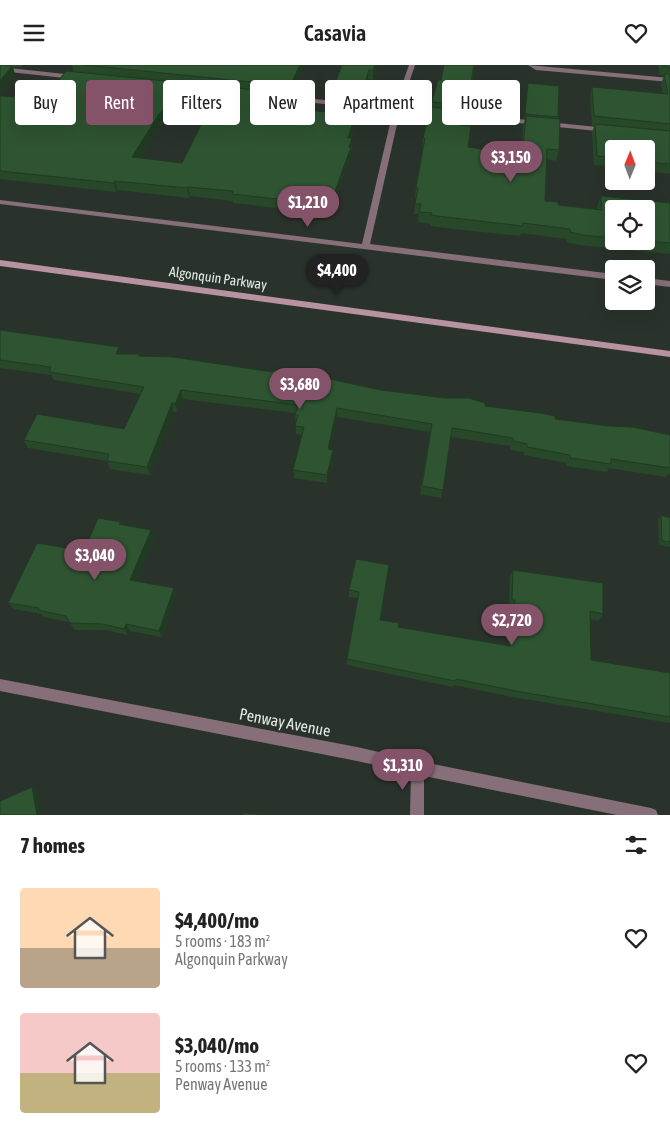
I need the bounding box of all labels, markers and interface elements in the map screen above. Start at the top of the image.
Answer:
icon: menu [20,19,48,47]
icon: heart [622,19,650,47]
text: Casavia [304,20,366,46]
chip: Buy [15,80,76,125]
chip: Rent [86,80,153,125]
chip: Filters [163,80,240,125]
chip: New [250,80,315,125]
chip: Apartment [325,80,432,125]
chip: House [442,80,520,125]
north arrow [605,140,655,190]
map controls [605,140,655,310]
pin: $3,150 [470,141,552,183]
text: $3,150 [491,148,531,166]
pin: $1,210 [267,185,349,228]
text: $1,210 [288,193,328,211]
button: locate [605,200,655,250]
pin: $4,400 [296,253,378,296]
button: layers [605,260,655,310]
text: $4,400 [317,261,357,279]
street label: Algonquin Parkway [168,263,268,293]
pin: $3,680 [259,367,341,410]
text: $3,680 [280,375,320,393]
pin: $3,040 [54,539,136,581]
text: $3,040 [75,546,115,564]
pin: $2,720 [471,603,553,646]
text: $2,720 [492,611,532,629]
street label: Penway Avenue [238,704,332,741]
pin: $1,310 [362,749,444,791]
text: $1,310 [383,756,423,774]
icon: filters [622,831,650,859]
text: 7 homes [20,833,85,857]
icon: home [60,908,120,968]
text: $4,400/mo [175,908,259,932]
icon: heart [622,924,650,952]
text: 5 rooms · 183 m² [175,932,270,950]
text: Algonquin Parkway [175,950,288,968]
icon: home [60,1033,120,1093]
text: $3,040/mo [175,1033,259,1057]
icon: heart [622,1049,650,1077]
text: 5 rooms · 133 m² [175,1057,270,1075]
text: Penway Avenue [175,1075,268,1093]

